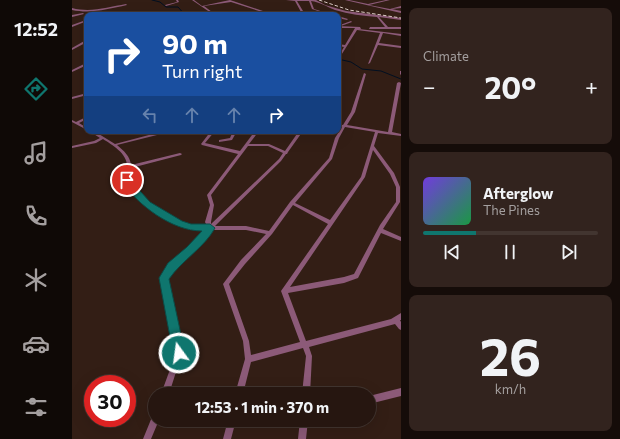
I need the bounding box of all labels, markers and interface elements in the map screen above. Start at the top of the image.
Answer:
text: 12:52 [14,18,58,40]
text: 90 m [162,26,228,60]
icon: right [96,28,148,80]
text: Climate [423,48,469,64]
text: Turn right [162,60,242,82]
text: 20° [484,68,536,105]
text: − [423,73,436,100]
text: + [585,73,598,100]
icon: directions [22,75,50,103]
icon: left [139,104,161,126]
icon: ahead [181,104,203,126]
icon: ahead [223,104,245,126]
icon: right [265,104,287,126]
icon: music [22,139,50,167]
pin [110,163,144,197]
icon: arrive [116,169,138,191]
text: Afterglow [483,184,553,202]
icon: phone [22,202,50,230]
text: The Pines [483,202,540,218]
icon: previous [441,241,463,263]
icon: pause [499,241,521,263]
icon: next [558,241,580,263]
icon: climate [22,266,50,294]
text: 26 [480,323,541,387]
icon: car [22,330,50,358]
position arrow [158,332,200,374]
speed limit sign: 30 [84,375,136,427]
text: km/h [495,381,526,397]
icon: filters [22,393,50,421]
text: 12:53 · 1 min · 370 m [195,398,329,416]

